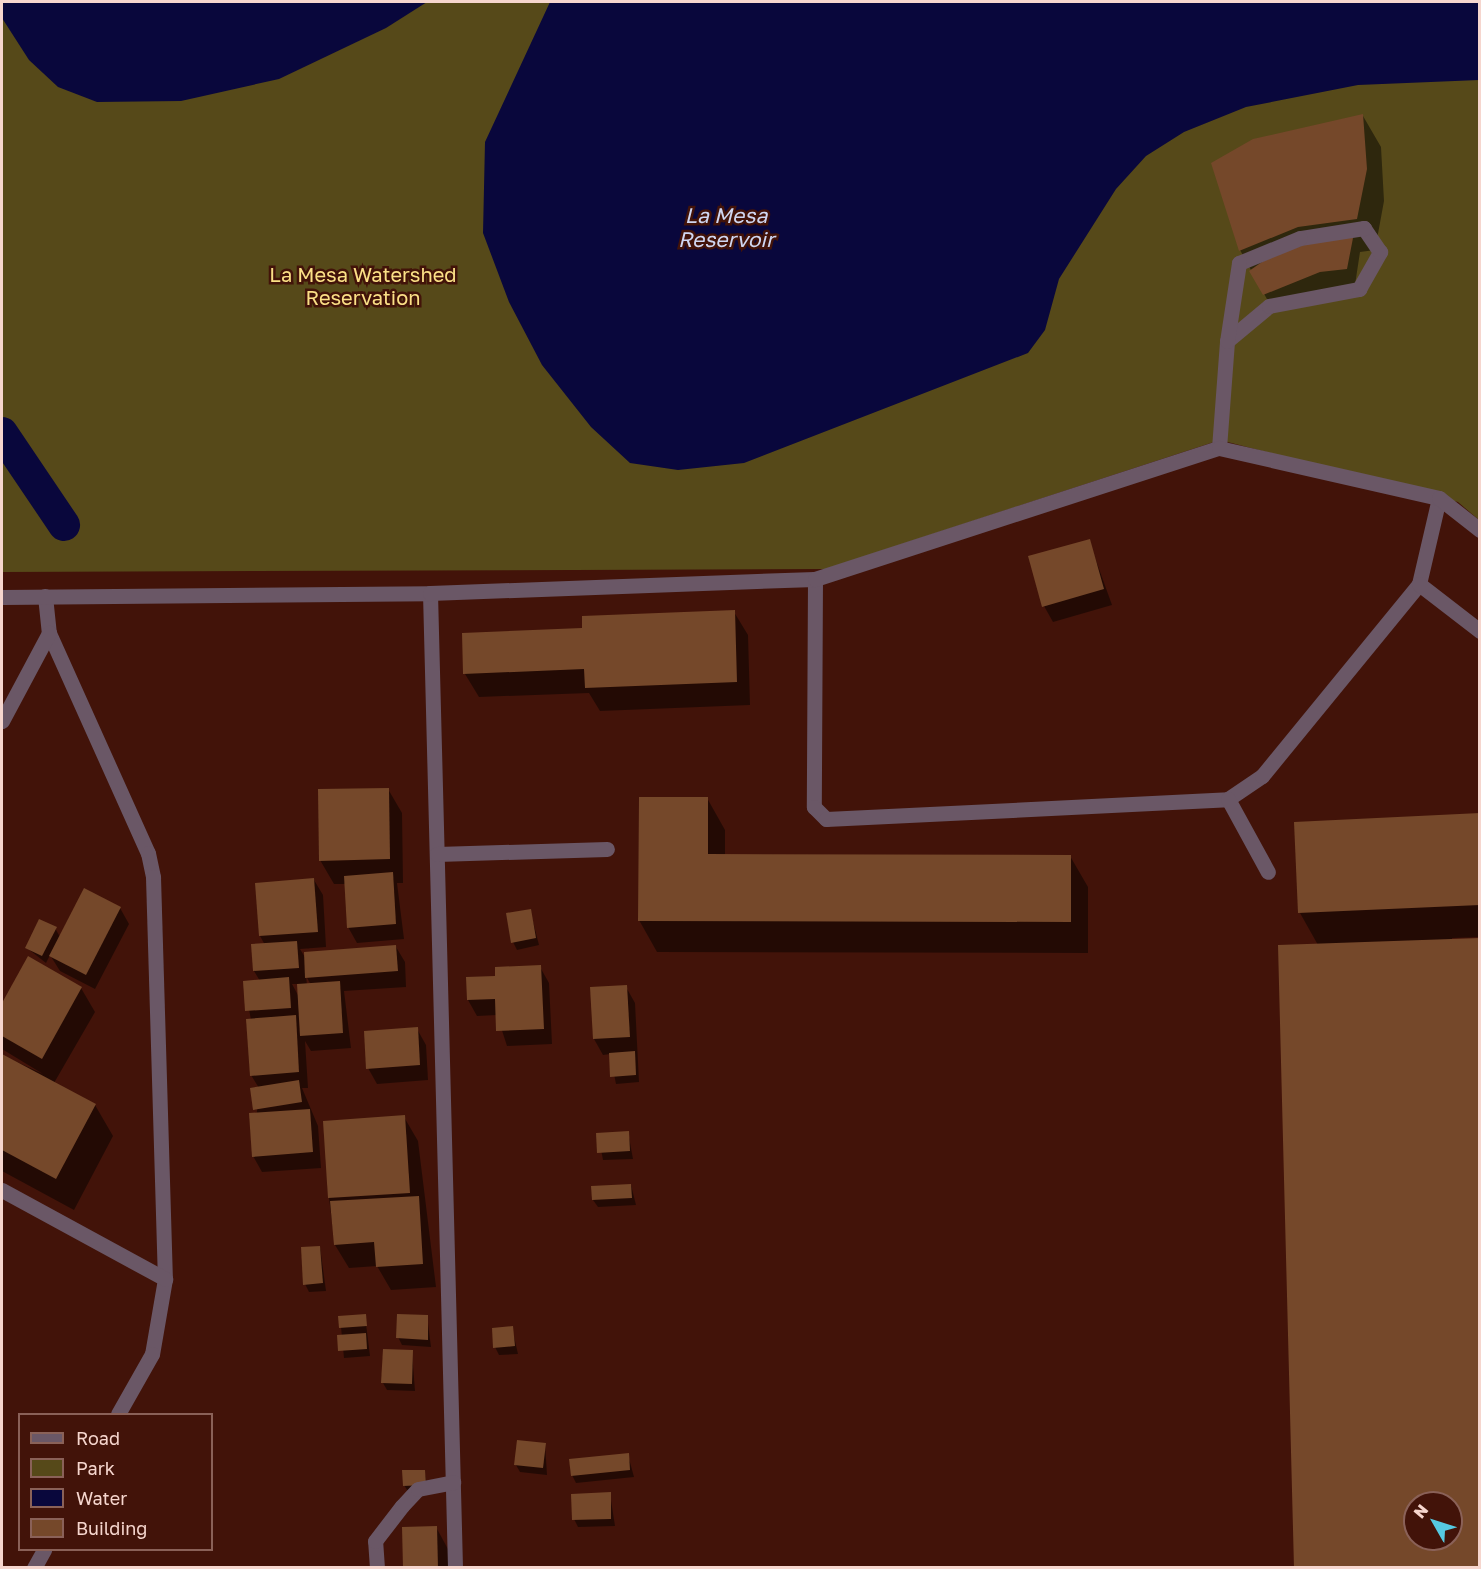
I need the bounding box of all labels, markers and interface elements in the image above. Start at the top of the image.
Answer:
water label: La Mesa Reservoir [678,202,774,252]
park label: La Mesa Watershed Reservation [269,263,457,310]
legend [18,1413,213,1551]
text: Road [76,1427,120,1449]
text: Park [76,1457,115,1479]
text: Water [76,1487,127,1509]
north arrow [1403,1491,1463,1551]
text: N [1409,1500,1432,1522]
text: Building [76,1517,147,1539]

